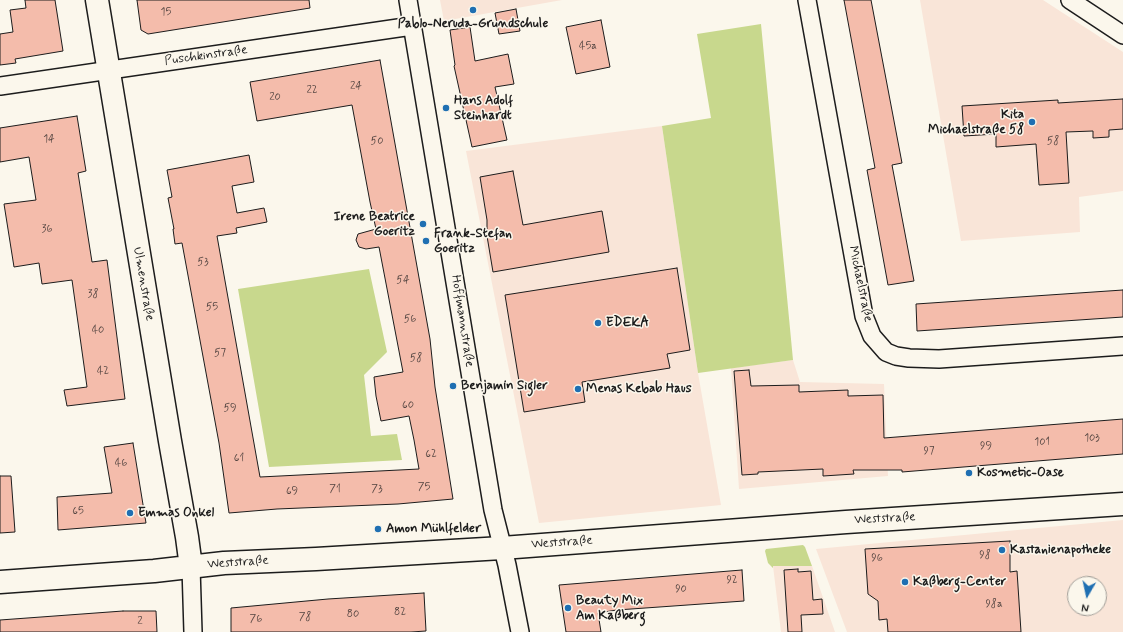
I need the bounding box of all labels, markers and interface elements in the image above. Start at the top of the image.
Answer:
marker: Pablo-Neruda-Grundschule [468,5,478,15]
house number: 15 [161,6,171,20]
place label: Pablo-Neruda-Grundschule [398,16,548,32]
house number: 45a [579,40,597,54]
street label: Puschkinstraße [164,42,248,70]
house number: 24 [350,80,362,94]
house number: 22 [306,84,318,98]
house number: 20 [269,91,281,105]
place label: Hans Adolf Steinhardt [454,93,513,124]
marker: Hans Adolf Steinhardt [441,103,451,113]
place label: Kita Michaelstraße 58 [928,107,1024,138]
marker: Kita Michaelstraße 58 [1027,117,1037,127]
house number: 14 [43,133,55,147]
house number: 50 [371,135,383,149]
house number: 58 [1047,135,1059,149]
place label: Irene Beatrice Goeritz [334,209,415,240]
marker: Irene Beatrice Goeritz [418,219,428,229]
house number: 36 [41,223,53,237]
place label: Frank-Stefan Goeritz [434,226,512,257]
marker: Frank-Stefan Goeritz [421,236,431,246]
street label: Michaelstraße [844,244,876,324]
street label: Ulmenstraße [129,246,157,322]
house number: 53 [197,256,209,270]
house number: 54 [396,274,410,288]
street label: Hoffmannstraße [447,274,477,368]
house number: 38 [88,288,98,302]
house number: 55 [206,301,218,315]
house number: 56 [404,313,416,327]
place label: EDEKA [606,315,649,331]
marker: EDEKA [593,318,603,328]
house number: 40 [92,324,104,338]
house number: 57 [214,347,226,361]
house number: 58 [410,352,422,366]
house number: 42 [97,365,109,379]
place label: Benjamin Sigler [461,378,548,394]
marker: Benjamin Sigler [448,381,458,391]
place label: Menas Kebab Haus [586,381,692,397]
marker: Menas Kebab Haus [573,384,583,394]
house number: 60 [402,399,414,413]
house number: 59 [223,402,237,416]
house number: 103 [1084,432,1100,446]
house number: 101 [1034,436,1050,450]
house number: 99 [980,440,992,454]
house number: 97 [924,445,934,459]
house number: 62 [425,448,437,462]
house number: 61 [234,452,244,466]
house number: 46 [115,457,127,471]
place label: Kosmetic-Oase [977,465,1064,481]
marker: Kosmetic-Oase [964,468,974,478]
house number: 75 [418,481,430,495]
house number: 71 [329,483,341,497]
house number: 73 [371,483,383,497]
house number: 69 [286,485,298,499]
house number: 65 [72,505,84,519]
place label: Emmas Onkel [138,505,214,521]
marker: Emmas Onkel [125,508,135,518]
street label: Weststraße [854,510,916,528]
place label: Amon Mühlfelder [386,521,481,537]
marker: Amon Mühlfelder [373,524,383,534]
street label: Weststraße [531,533,593,553]
place label: Kastanienapotheke [1010,542,1111,558]
marker: Kastanienapotheke [997,545,1007,555]
house number: 98 [979,549,991,563]
house number: 96 [871,552,883,566]
street label: Weststraße [207,553,269,573]
house number: 92 [726,574,738,588]
place label: Kaßberg-Center [913,574,1006,590]
north arrow [1067,576,1107,616]
marker: Kaßberg-Center [900,577,910,587]
house number: 90 [675,583,687,597]
place label: Beauty Mix Am Kaßberg [576,593,645,624]
house number: 98a [985,598,1003,612]
text: N [1081,599,1090,614]
marker: Beauty Mix Am Kaßberg [563,603,573,613]
house number: 82 [394,606,406,620]
house number: 80 [347,608,359,622]
house number: 78 [299,611,311,625]
house number: 76 [250,613,262,627]
house number: 2 [137,615,143,629]

